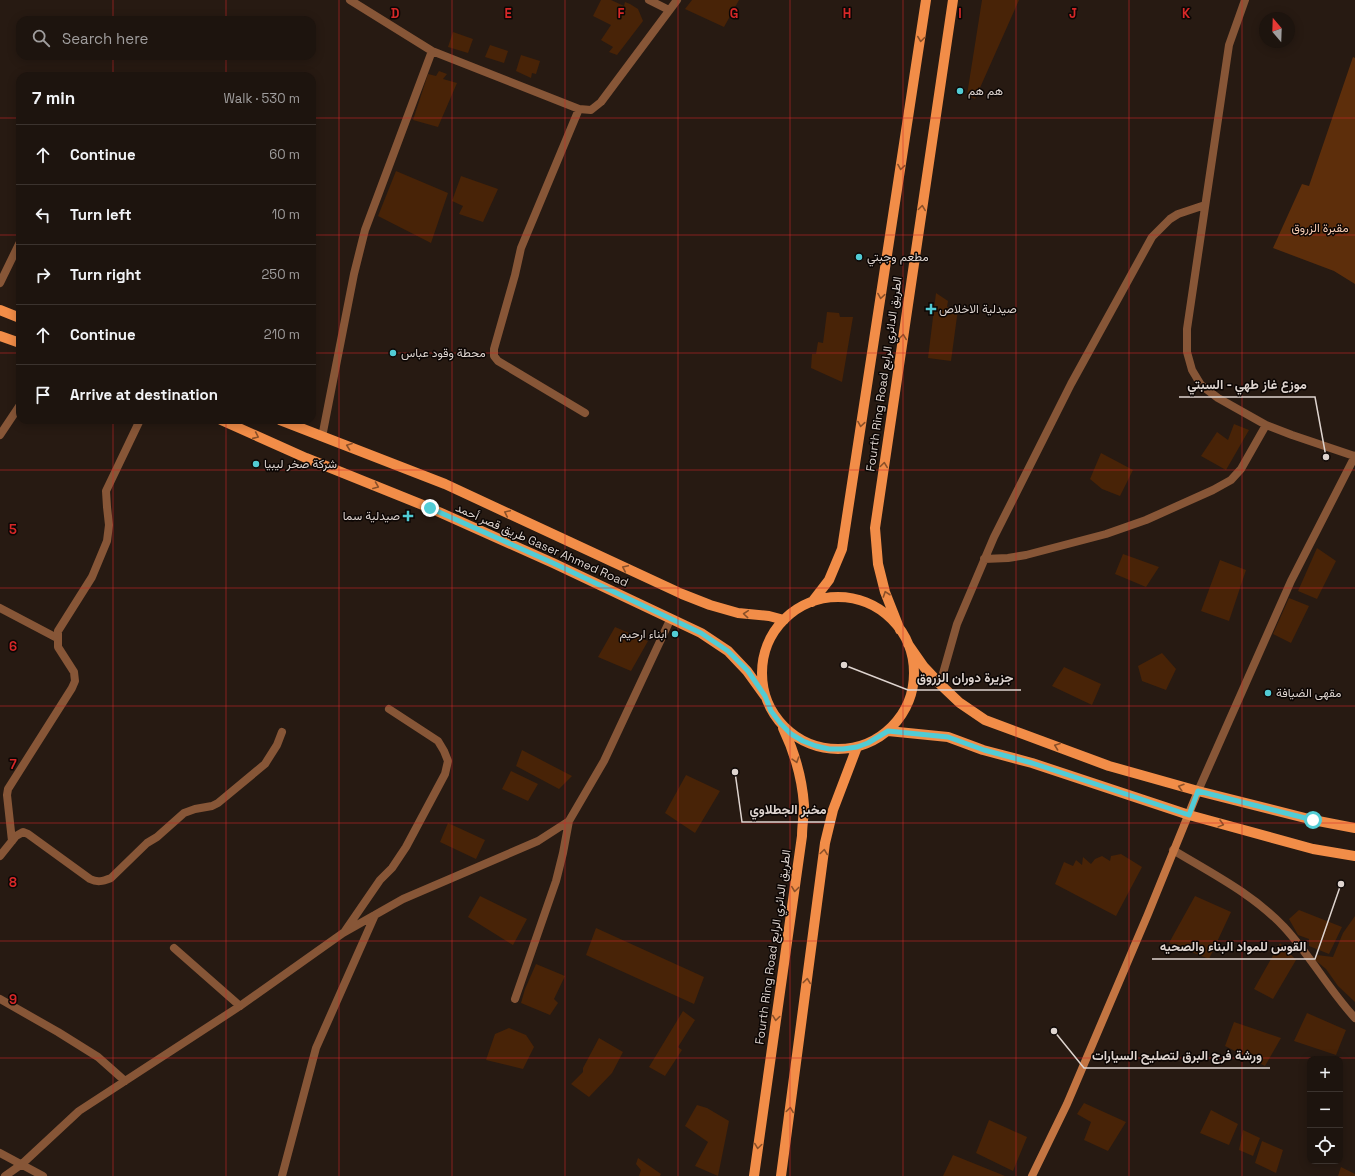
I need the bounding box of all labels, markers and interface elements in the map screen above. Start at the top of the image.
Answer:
text: D [391,5,400,22]
text: E [504,5,512,22]
text: F [618,5,625,22]
text: G [730,5,738,22]
text: H [843,5,851,22]
text: I [958,5,962,22]
text: J [1069,5,1077,22]
text: K [1182,5,1191,22]
north arrow [1259,12,1295,48]
search box [16,16,316,60]
icon: search [30,27,52,49]
text: Search here [62,29,148,48]
one-way arrow [917,36,926,42]
place label: هم هم [968,83,1003,99]
marker: هم هم [955,86,965,96]
text: 7 min [32,87,75,109]
text: Walk · 530 m [223,90,300,107]
icon: ahead [32,144,54,166]
text: Continue [70,145,136,164]
text: 60 m [269,146,300,163]
one-way arrow [897,164,906,170]
icon: left [32,204,54,226]
text: Turn left [70,205,132,224]
one-way arrow [917,205,926,211]
text: 10 m [272,206,300,223]
park label: مقبرة الزروق [1291,220,1349,236]
place label: مطعم وجبتي [867,249,929,267]
marker: مطعم وجبتي [854,252,864,262]
icon: right [32,264,54,286]
text: Turn right [70,265,141,284]
text: 250 m [262,266,300,283]
street label: Fourth Ring Road الطريق الدائري الرابع [862,275,908,473]
one-way arrow [877,292,886,299]
place label: صيدلية الاخلاص [939,301,1017,317]
marker: صيدلية الاخلاص [926,304,936,314]
icon: ahead [32,324,54,346]
text: Continue [70,325,136,344]
text: 210 m [264,326,300,343]
one-way arrow [898,334,907,340]
place label: محطة وقود عباس [401,345,486,361]
marker: محطة وقود عباس [388,348,398,358]
callout: موزع غاز طهي - السبتي [1179,372,1315,397]
text: موزع غاز طهي - السبتي [1187,376,1307,395]
icon: arrive [32,384,54,406]
text: Arrive at destination [70,385,218,404]
one-way arrow [857,421,866,427]
one-way arrow [252,431,260,439]
one-way arrow [345,443,352,451]
place label: شركة صخر ليبيا [264,456,337,472]
marker: شركة صخر ليبيا [251,459,261,469]
one-way arrow [879,462,888,469]
one-way arrow [372,482,379,490]
route end [421,499,439,517]
street label: طريق قصر أحمد Gaser Ahmed Road [453,500,631,590]
place label: صيدلية سما [343,508,400,524]
one-way arrow [504,509,511,517]
marker: صيدلية سما [403,511,413,521]
text: 5 [9,521,17,538]
one-way arrow [622,565,629,573]
one-way arrow [882,590,891,597]
one-way arrow [743,609,749,618]
place label: ابناء ارحيم [620,626,667,642]
marker: ابناء ارحيم [670,629,680,639]
text: 6 [9,638,17,655]
callout: جزيرة دوران الزروق [908,665,1021,690]
text: جزيرة دوران الزروق [917,669,1013,686]
place label: مقهى الضيافة [1276,685,1341,701]
marker: مقهى الضيافة [1263,688,1273,698]
one-way arrow [1054,743,1061,751]
text: 7 [9,756,17,773]
one-way arrow [791,757,800,764]
one-way arrow [1178,783,1184,791]
callout: مخبز الجطلاوي [742,797,835,822]
text: مخبز الجطلاوي [749,801,827,820]
route start [1304,811,1322,829]
one-way arrow [1217,819,1224,828]
street label: Fourth Ring Road الطريق الدائري الرابع [751,848,797,1046]
one-way arrow [819,849,828,855]
text: 8 [9,874,17,891]
one-way arrow [791,886,800,892]
callout: القوس للمواد البناء والصحيه [1152,934,1315,959]
text: القوس للمواد البناء والصحيه [1160,938,1306,955]
one-way arrow [802,978,811,984]
text: 9 [9,991,17,1008]
one-way arrow [772,1015,781,1021]
callout: ورشة فرج البرق لتصليح السيارات [1084,1043,1270,1068]
text: ورشة فرج البرق لتصليح السيارات [1092,1047,1262,1065]
map controls [1307,1056,1343,1164]
button: + [1307,1056,1343,1092]
button: − [1307,1092,1343,1128]
one-way arrow [785,1107,794,1113]
button: locate [1307,1128,1343,1164]
one-way arrow [754,1143,763,1149]

